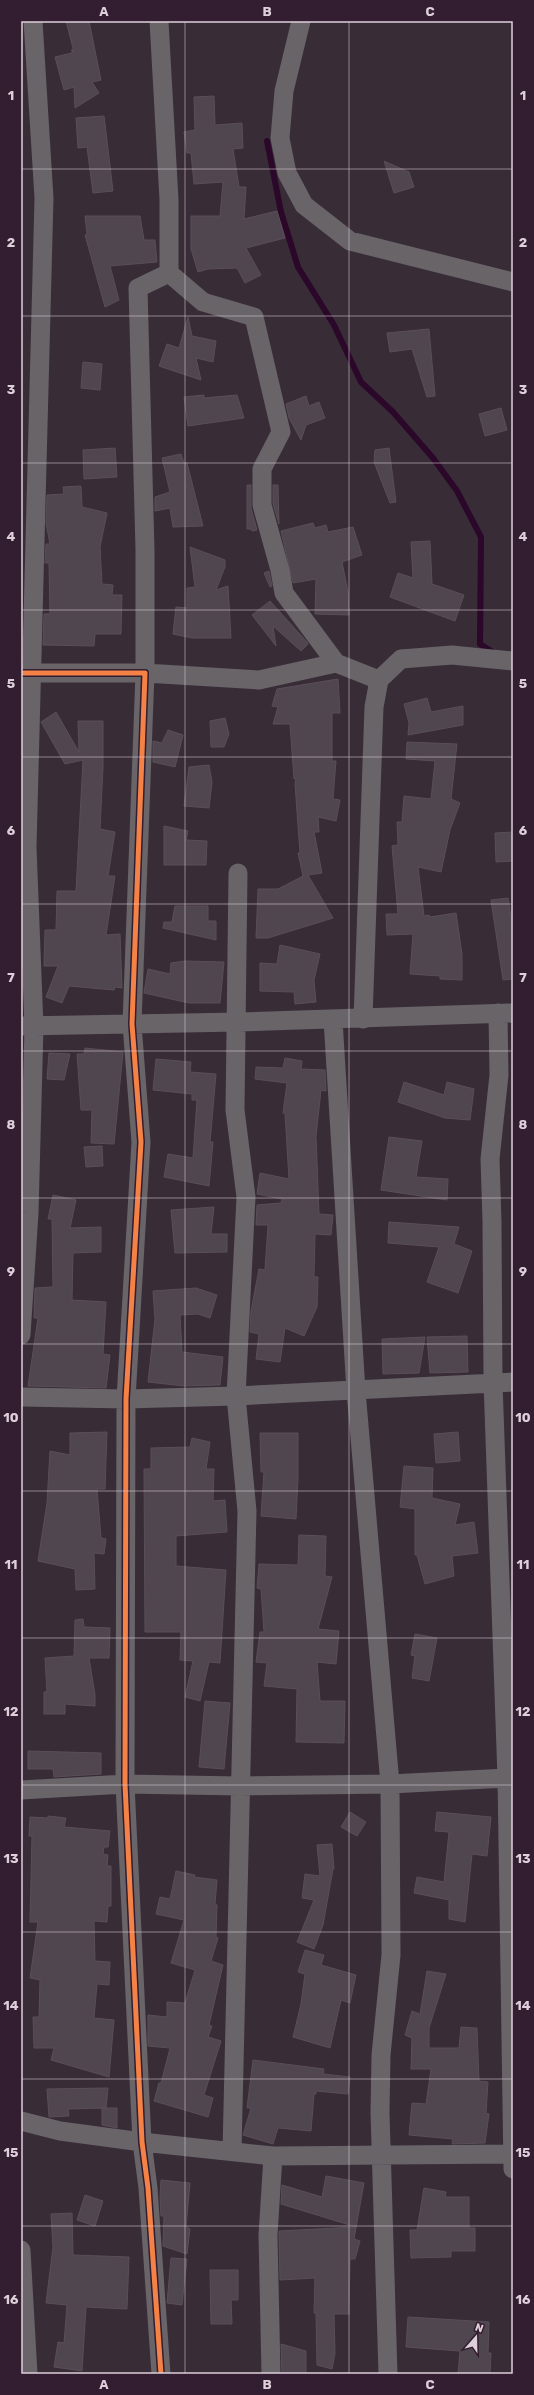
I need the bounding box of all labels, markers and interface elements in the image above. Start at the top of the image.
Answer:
text: A [99,4,109,19]
text: B [262,4,272,19]
text: C [425,4,435,19]
text: 1 [8,88,14,103]
text: 1 [520,88,526,103]
text: 2 [7,235,15,250]
text: 2 [519,235,527,250]
text: 3 [7,382,16,397]
text: 3 [519,382,528,397]
text: 4 [7,529,16,544]
text: 4 [519,529,528,544]
text: 5 [7,676,15,691]
text: 5 [519,676,527,691]
text: 6 [7,823,16,838]
text: 6 [519,823,528,838]
text: 7 [7,970,15,985]
text: 7 [519,970,527,985]
text: 8 [7,1117,16,1132]
text: 8 [519,1117,528,1132]
text: 9 [7,1264,15,1279]
text: 9 [519,1264,527,1279]
text: 10 [3,1410,19,1425]
text: 10 [515,1410,531,1425]
text: 11 [5,1557,17,1572]
text: 11 [517,1557,529,1572]
text: 12 [4,1704,18,1719]
text: 12 [516,1704,530,1719]
text: 13 [3,1851,19,1866]
text: 13 [515,1851,531,1866]
text: 14 [3,1998,19,2013]
text: 14 [515,1998,531,2013]
text: 15 [4,2145,18,2160]
text: 15 [516,2145,530,2160]
text: 16 [4,2292,19,2307]
text: 16 [516,2292,531,2307]
north arrow [456,2317,496,2357]
text: N [473,2321,485,2336]
text: A [99,2377,109,2392]
text: B [262,2377,272,2392]
text: C [425,2377,435,2392]

